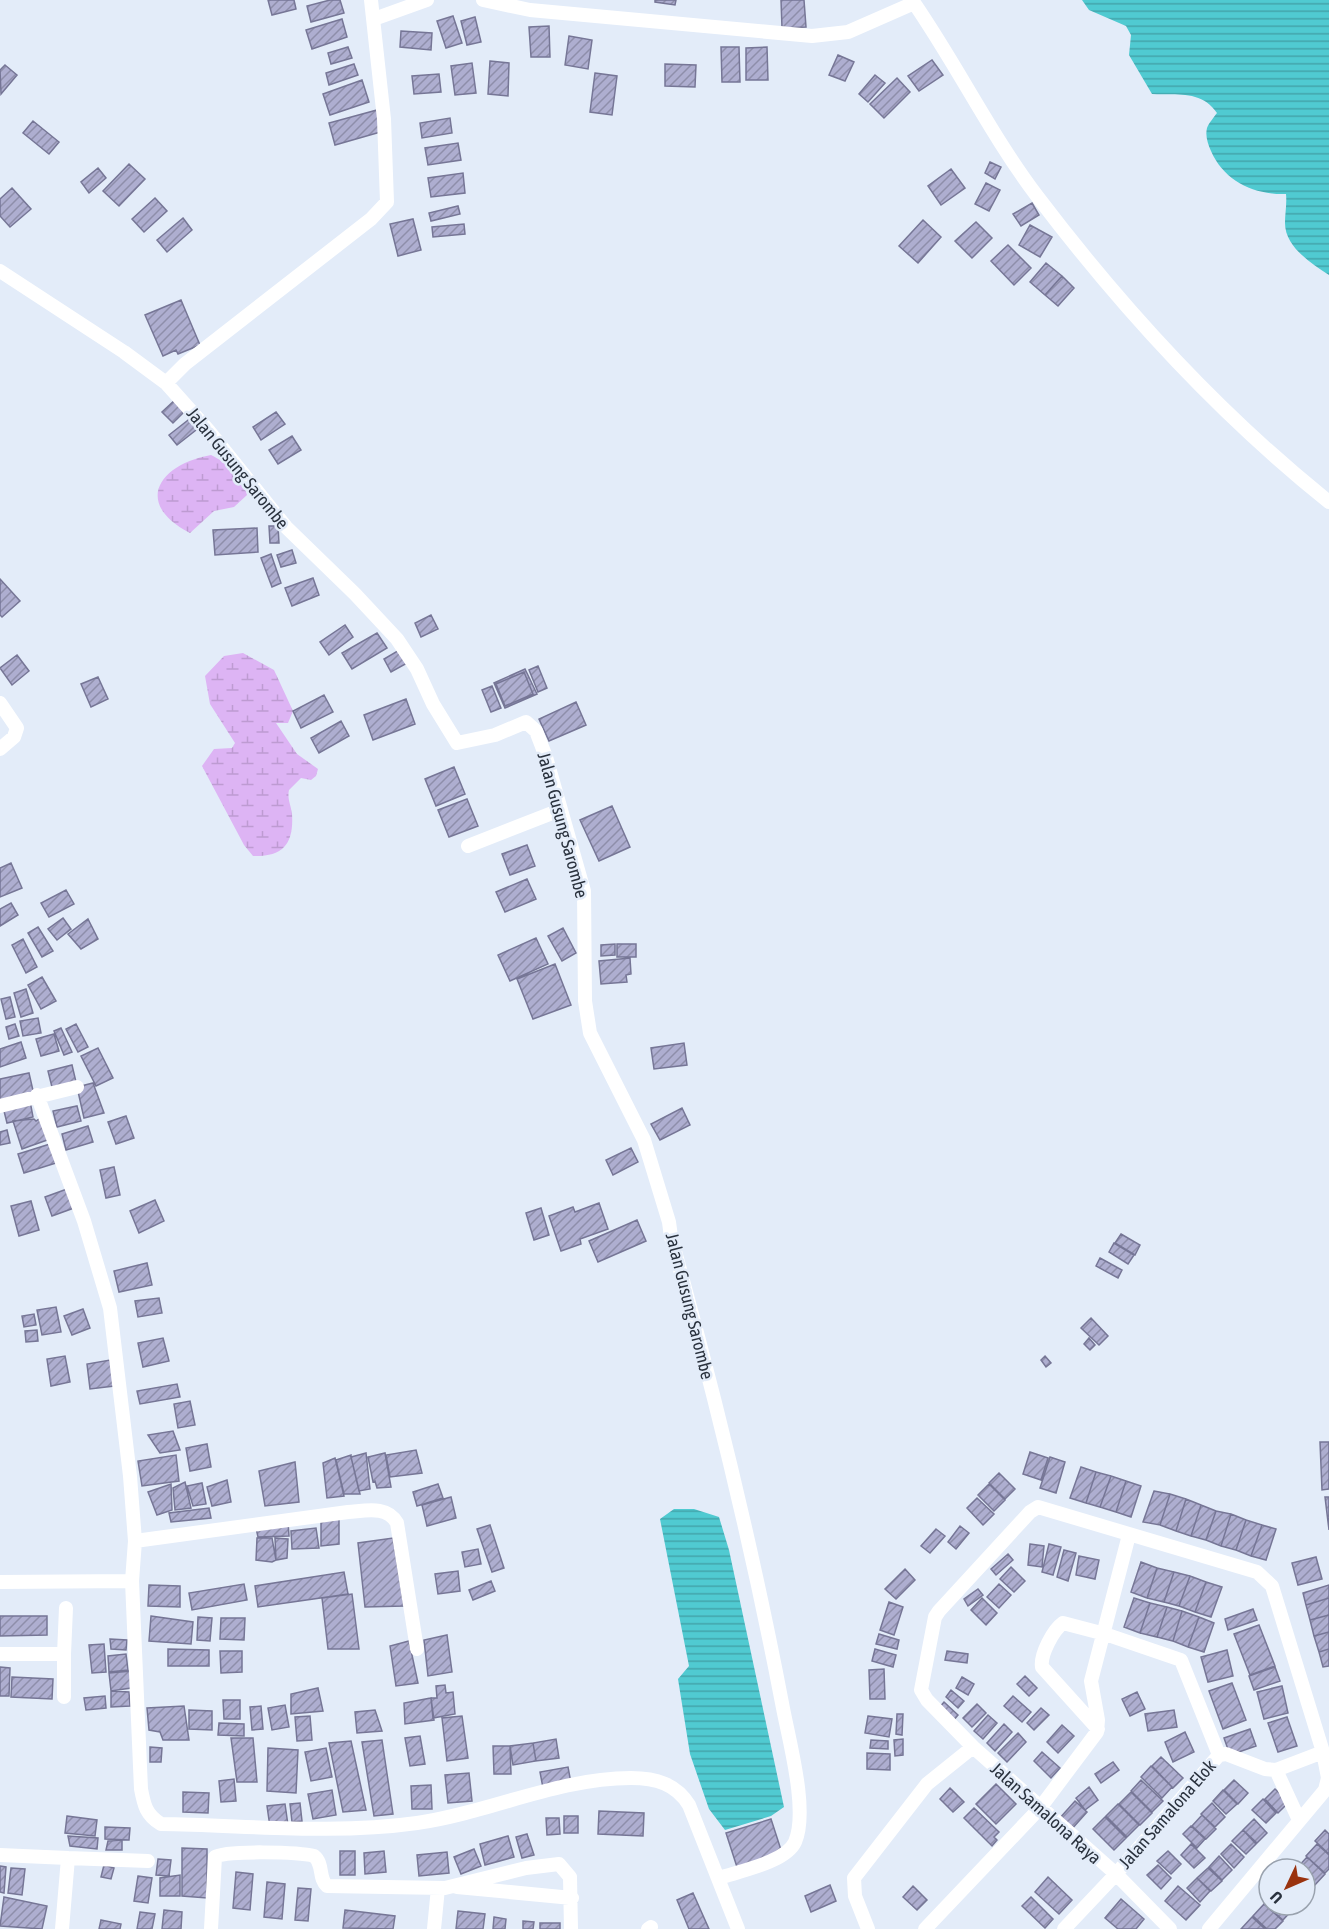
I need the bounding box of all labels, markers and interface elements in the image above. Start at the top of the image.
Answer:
street label: Jalan Gusung Sarombe [183,403,293,533]
street label: Jalan Gusung Sarombe [533,750,593,900]
street label: Jalan Gusung Sarombe [662,1231,718,1381]
street label: Jalan Samalona Elok [1114,1755,1220,1873]
street label: Jalan Samalona Raya [986,1758,1106,1868]
north arrow [1257,1857,1317,1917]
text: U [1266,1888,1286,1907]

